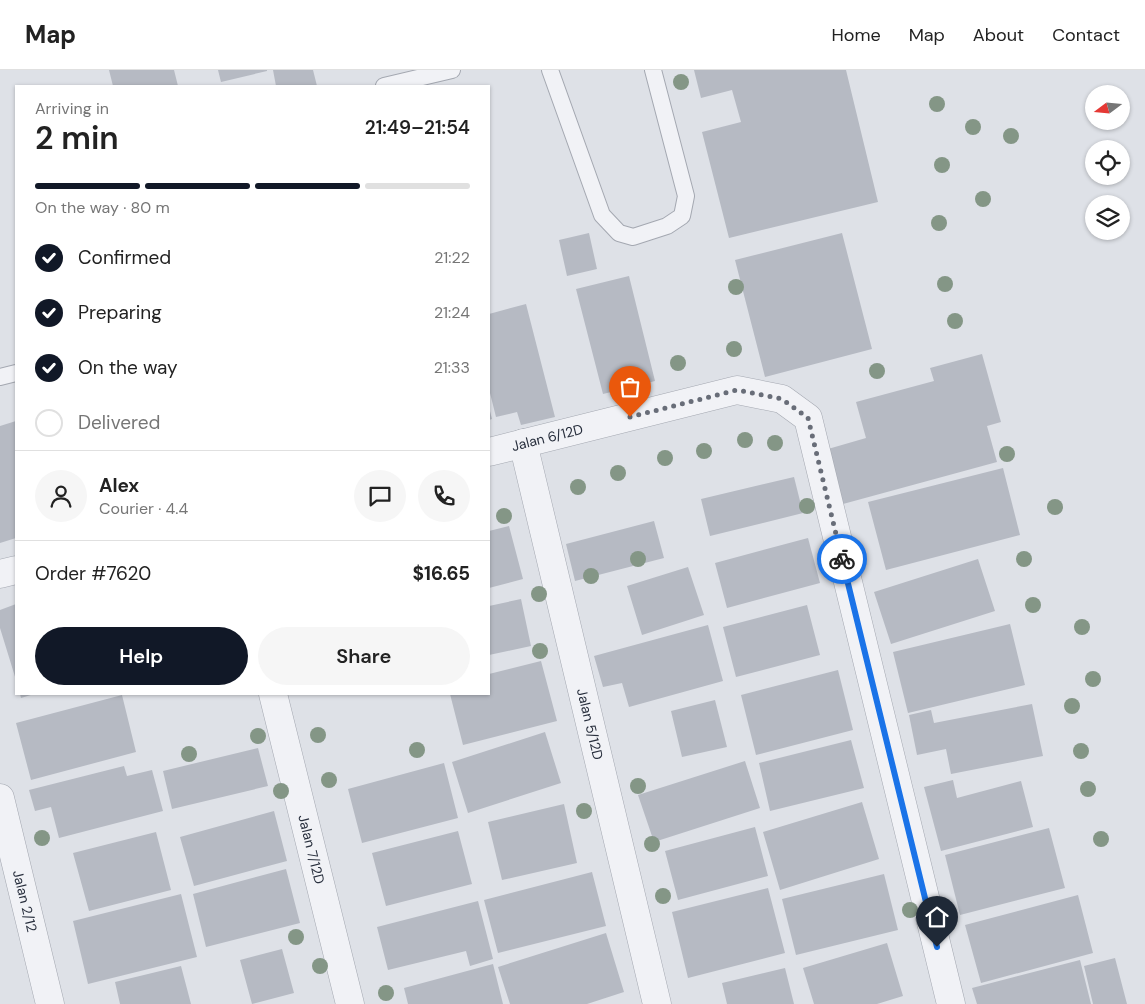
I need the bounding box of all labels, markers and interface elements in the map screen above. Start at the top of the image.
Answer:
text: Map [25,19,76,50]
text: Home [831,23,881,47]
text: Map [909,23,945,47]
text: About [973,23,1024,47]
text: Contact [1052,23,1120,47]
north arrow [1085,85,1130,130]
map controls [1085,85,1130,240]
text: Arriving in [35,98,109,119]
text: 21:49–21:54 [365,115,470,140]
text: 2 min [35,117,119,159]
button: locate [1085,140,1130,185]
button: layers [1085,195,1130,240]
text: On the way · 80 m [35,197,170,218]
icon: check [35,244,63,272]
text: Confirmed [78,245,171,270]
text: 21:22 [434,247,470,268]
icon: check [35,299,63,327]
text: Preparing [78,300,162,325]
text: 21:24 [434,302,470,323]
icon: check [35,354,63,382]
text: On the way [78,355,178,380]
text: 21:33 [434,357,470,378]
pin [609,366,651,417]
icon: bag [616,373,644,401]
text: Delivered [78,410,160,435]
street label: Jalan 6/12D [510,420,585,455]
button: person [35,470,87,522]
button: chat [354,470,406,522]
button: phone [418,470,470,522]
text: Alex [99,473,139,498]
text: Courier · 4.4 [99,498,188,519]
courier [817,534,867,584]
icon: bike [828,545,856,573]
text: Order #7620 [35,561,151,586]
text: $16.65 [413,561,470,586]
button: Help [35,627,248,685]
button: Share [258,627,470,685]
street label: Jalan 5/12D [573,687,607,762]
street label: Jalan 7/12D [294,813,329,886]
street label: Jalan 2/12 [9,868,41,934]
pin [916,896,958,947]
icon: home [923,903,951,931]

